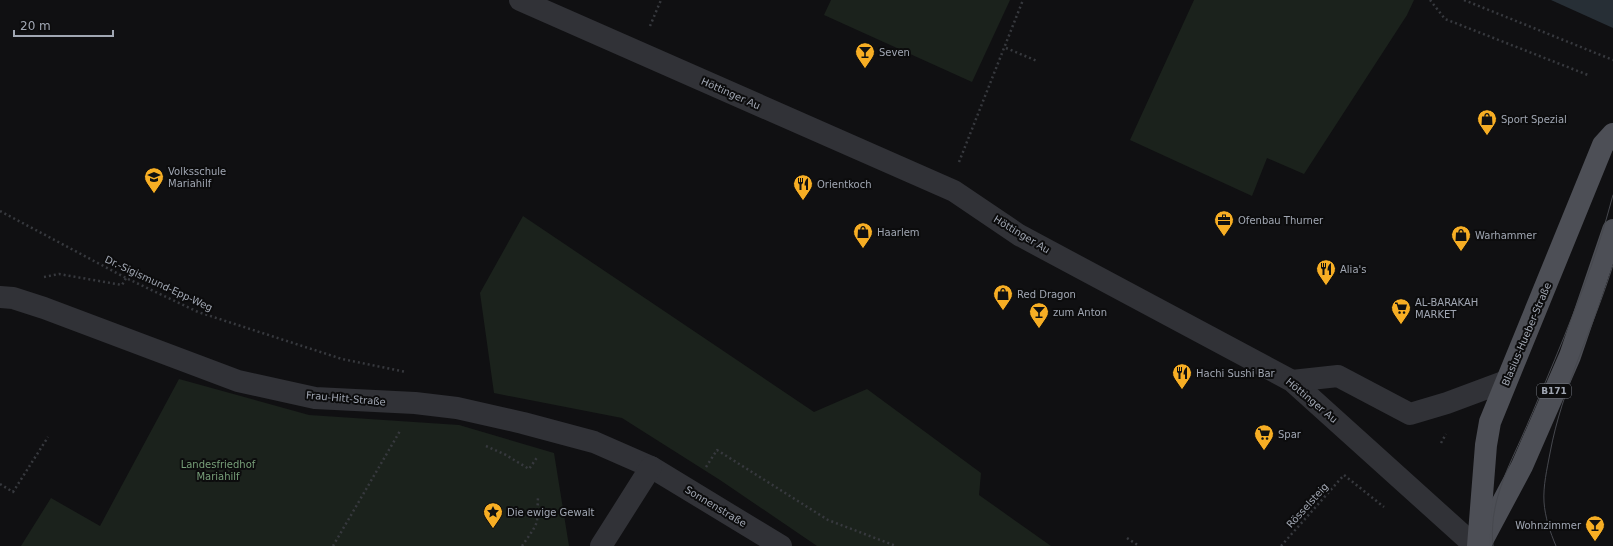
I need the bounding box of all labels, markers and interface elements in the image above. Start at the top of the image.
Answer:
scale bar [14,12,113,38]
text: 20 m [20,19,51,33]
bar icon: Seven [854,41,876,69]
place label: Seven [879,47,910,58]
street label: Höttinger Au [700,76,762,111]
shop icon: Sport Spezial [1476,108,1498,136]
place label: Sport Spezial [1501,114,1567,125]
school or university icon: Volksschule Mariahilf [143,166,165,194]
place label: Volksschule Mariahilf [168,166,226,189]
restaurant icon: Orientkoch [792,173,814,201]
place label: Orientkoch [817,179,872,190]
office icon: Ofenbau Thurner [1213,209,1235,237]
street label: Höttinger Au [992,213,1052,256]
place label: Ofenbau Thurner [1238,215,1324,226]
shop icon: Haarlem [852,221,874,249]
shop icon: Warhammer [1450,224,1472,252]
place label: Haarlem [877,227,920,238]
place label: Warhammer [1475,230,1537,241]
street label: Dr.-Sigismund-Epp-Weg [103,254,214,313]
restaurant icon: Alia's [1315,258,1337,286]
place label: Alia's [1340,264,1366,275]
street label: Blasius-Hueber-Straße [1500,281,1553,388]
shop icon: Red Dragon [992,283,1014,311]
place label: Red Dragon [1017,289,1076,300]
supermarket icon: AL-BARAKAH MARKET [1390,297,1412,325]
place label: AL-BARAKAH MARKET [1415,297,1478,320]
bar icon: zum Anton [1028,301,1050,329]
place label: zum Anton [1053,307,1107,318]
restaurant icon: Hachi Sushi Bar [1171,362,1193,390]
place label: Hachi Sushi Bar [1196,368,1276,379]
street label: Höttinger Au [1284,376,1340,425]
road number: B171 [1537,384,1571,398]
street label: Frau-Hitt-Straße [306,390,386,407]
supermarket icon: Spar [1253,423,1275,451]
place label: Spar [1278,429,1302,440]
park label: Landesfriedhof Mariahilf [181,459,256,482]
street label: Rösselsteig [1284,481,1330,530]
street label: Sonnenstraße [683,484,748,529]
place icon: Die ewige Gewalt [482,501,504,529]
place label: Die ewige Gewalt [507,507,595,518]
bar icon: Wohnzimmer [1584,514,1606,542]
place label: Wohnzimmer [1515,520,1582,531]

